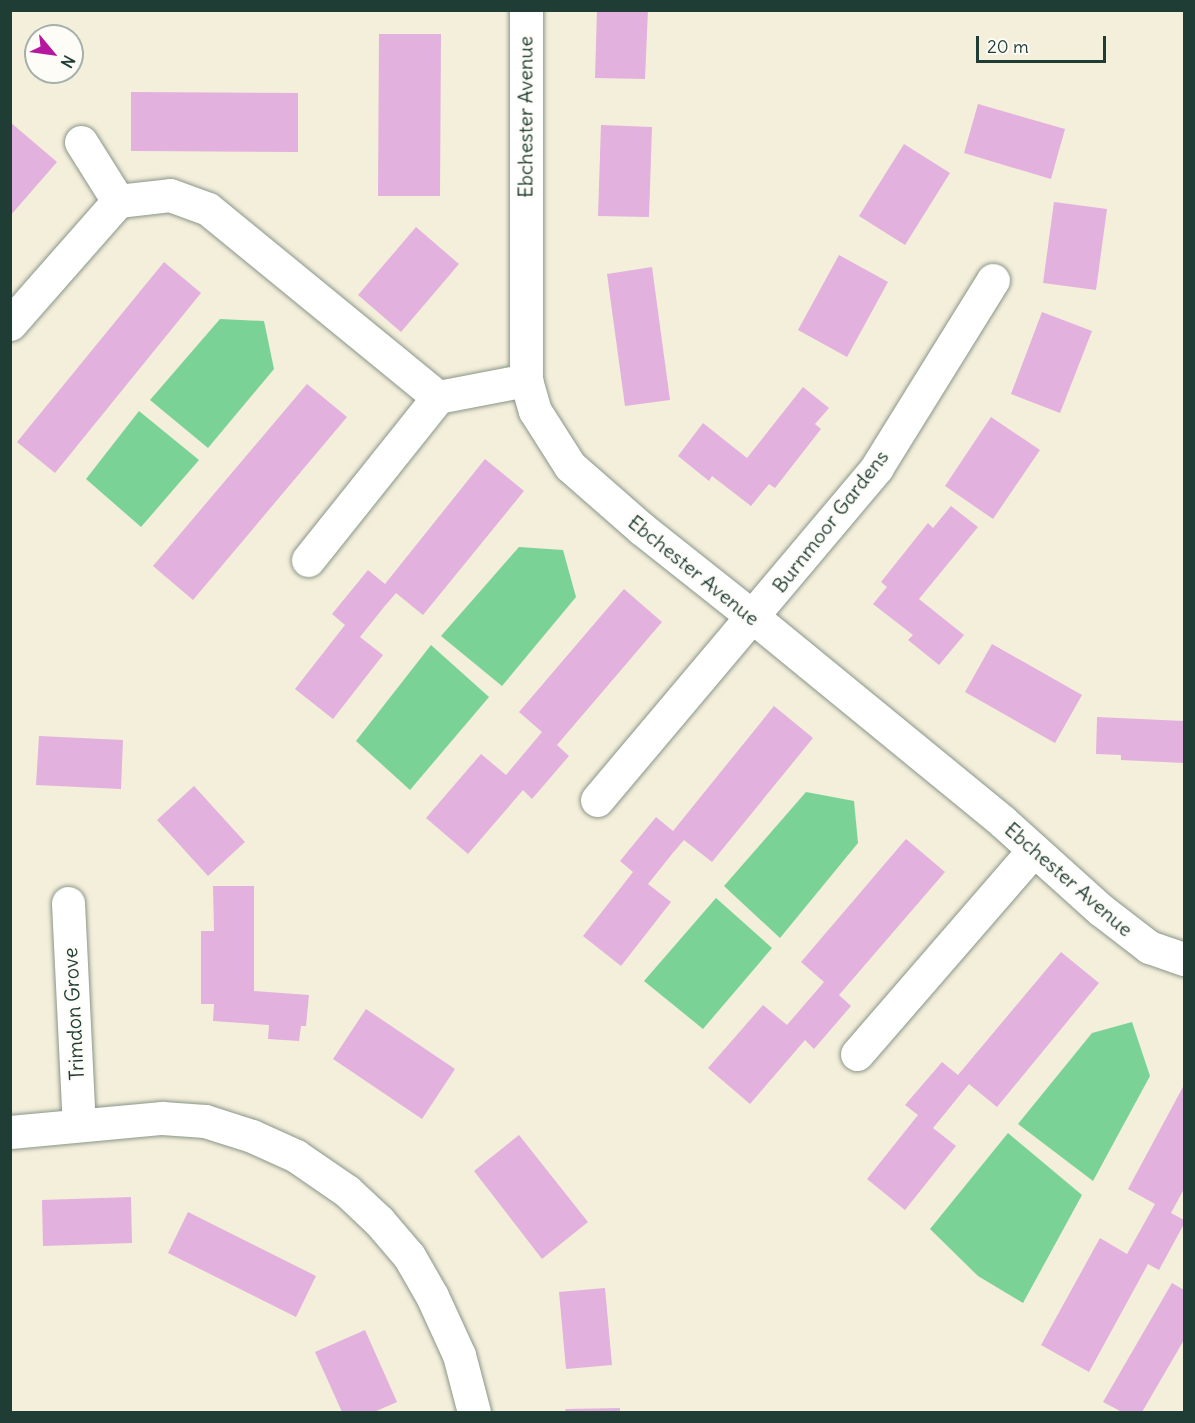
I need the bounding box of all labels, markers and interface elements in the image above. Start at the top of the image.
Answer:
north arrow [24,24,84,84]
scale bar [979,24,1110,62]
text: 20 m [987,35,1029,58]
street label: Ebchester Avenue [513,36,537,198]
text: N [57,52,79,71]
street label: Burnmoor Gardens [767,445,893,597]
street label: Ebchester Avenue [624,510,764,630]
street label: Ebchester Avenue [1000,817,1138,941]
street label: Trimdon Grove [58,947,88,1081]

